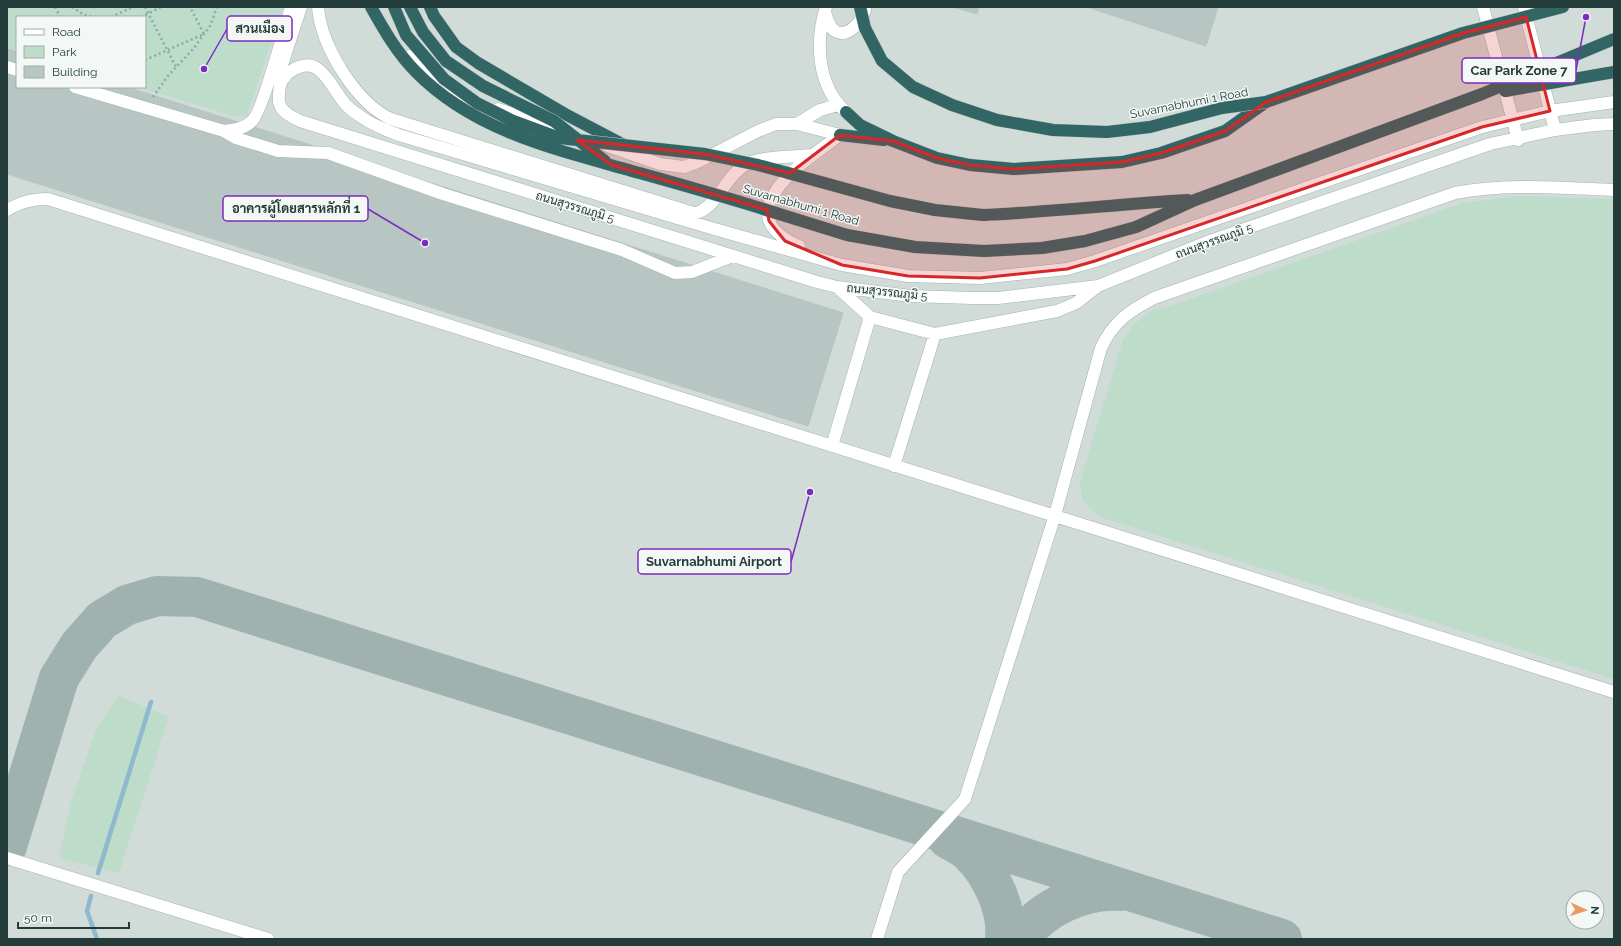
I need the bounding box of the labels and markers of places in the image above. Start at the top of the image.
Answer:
callout: สวนเมือง [227,16,292,41]
callout: Car Park Zone 7 [1462,58,1576,83]
callout: อาคารผู้โดยสารหลักที่ 1 [223,196,368,221]
callout: Suvarnabhumi Airport [638,549,791,574]

